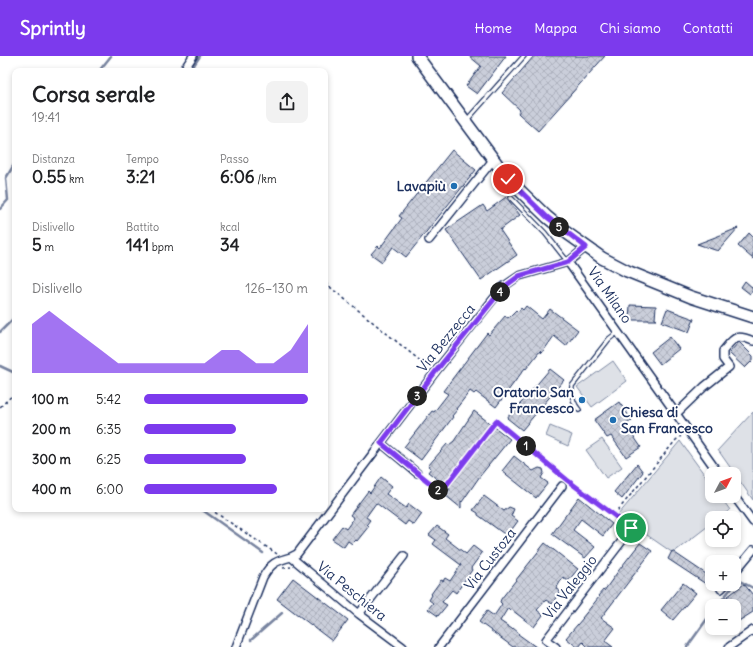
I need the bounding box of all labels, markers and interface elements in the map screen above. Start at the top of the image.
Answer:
text: Sprintly [20,16,86,40]
text: Home [474,19,512,37]
text: Mappa [534,19,577,37]
text: Chi siamo [599,19,661,37]
text: Contatti [683,19,733,37]
text: Corsa serale [32,80,155,108]
button: share [266,81,308,123]
text: 19:41 [32,109,60,126]
text: Distanza [32,152,75,166]
text: Tempo [126,152,159,166]
text: Passo [220,152,249,166]
pin [491,162,525,196]
text: 0.55 [32,166,66,188]
text: 3:21 [126,166,156,188]
text: 6:06 [220,166,255,188]
icon: check [497,168,519,190]
text: km [66,172,84,186]
text: /km [255,172,277,186]
place label: Lavapiù [396,177,446,195]
marker: Lavapiù [449,181,459,191]
pin: 5 [549,217,569,237]
text: Dislivello [32,220,75,234]
text: Battito [126,220,159,234]
text: kcal [220,220,240,234]
text: 5 [556,220,562,234]
text: 5 [32,234,42,256]
text: 141 [126,234,149,256]
text: 34 [220,234,239,256]
text: m [42,240,54,254]
text: bpm [149,240,174,254]
street label: Via Milano [584,263,636,327]
text: Dislivello [32,280,82,297]
text: 126–130 m [245,280,308,297]
pin: 4 [490,282,510,302]
text: 4 [497,285,503,299]
street label: Via Bezzecca [413,300,479,376]
place label: Oratorio San Francesco [493,383,574,417]
pin: 3 [407,386,427,406]
text: 3 [414,389,420,403]
text: 100 m [32,391,69,408]
text: 5:42 [96,391,121,408]
marker: Oratorio San Francesco [577,395,587,405]
place label: Chiesa di San Francesco [621,403,713,437]
marker: Chiesa di San Francesco [608,415,618,425]
text: 200 m [32,421,71,438]
text: 6:35 [96,421,121,438]
pin: 1 [516,436,536,456]
text: 1 [524,439,528,453]
text: 300 m [32,451,71,468]
text: 6:25 [96,451,121,468]
north arrow [705,467,741,503]
map controls [705,467,741,635]
pin: 2 [428,480,448,500]
text: 400 m [32,481,71,498]
text: 6:00 [96,481,124,498]
text: 2 [435,483,441,497]
pin [614,511,648,545]
button: locate [705,511,741,547]
icon: arrive [620,517,642,539]
street label: Via Custoza [460,524,520,594]
street label: Via Valeggio [539,551,601,623]
button: + [705,555,741,591]
street label: Via Peschiera [314,557,390,625]
button: − [705,599,741,635]

